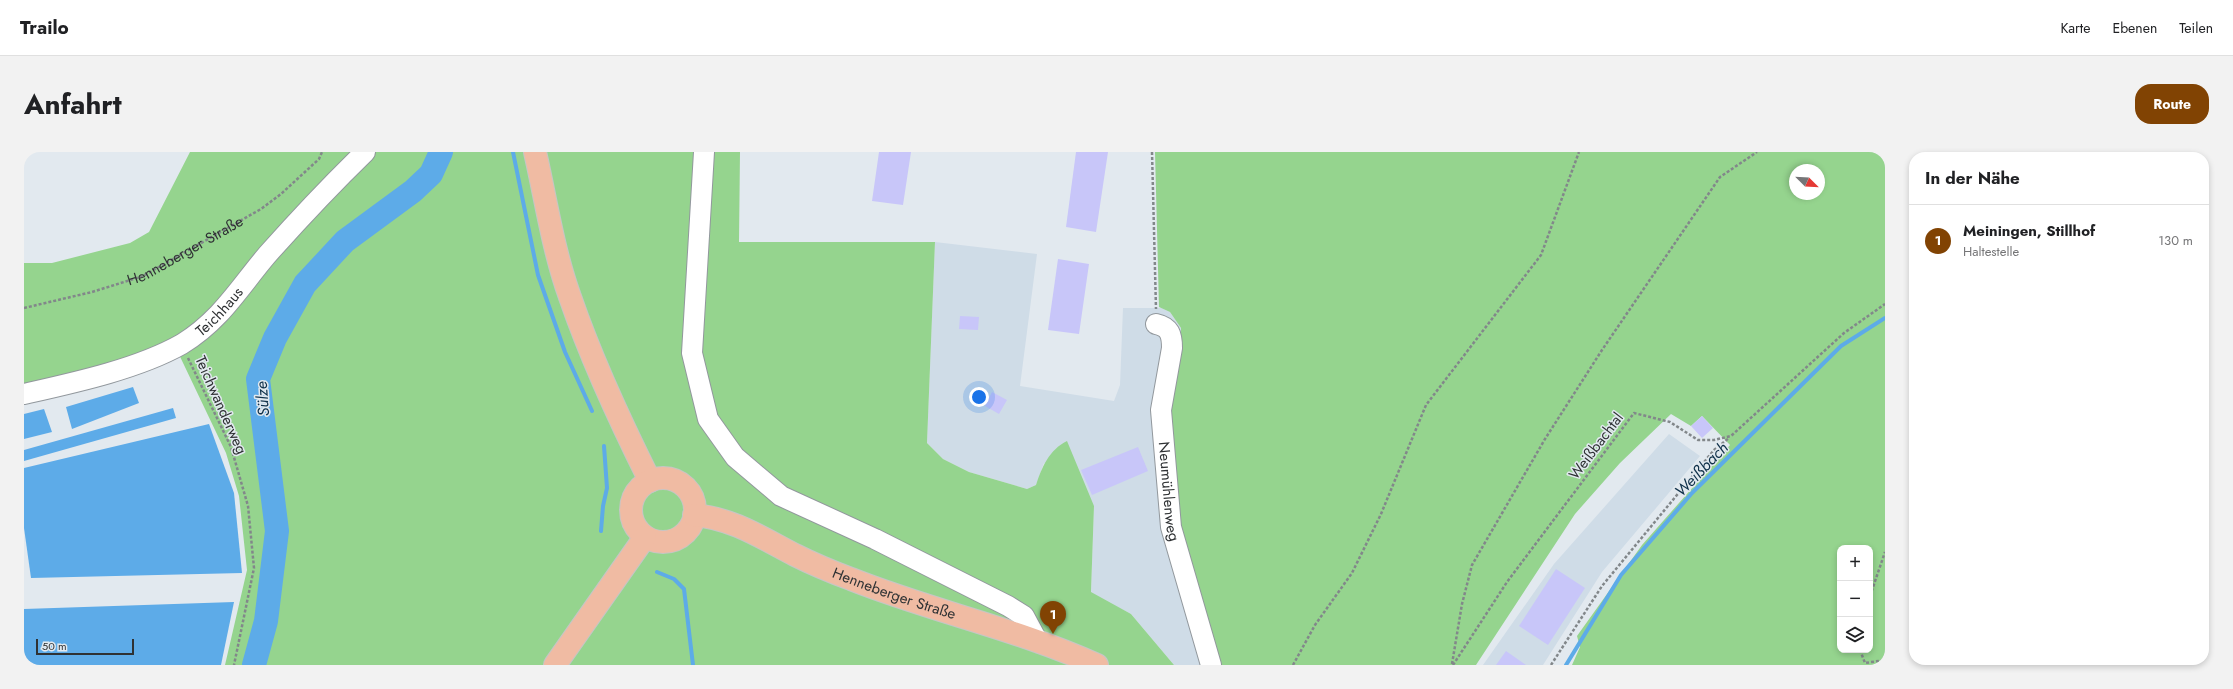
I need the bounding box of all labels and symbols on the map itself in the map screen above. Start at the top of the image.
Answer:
north arrow [1789,164,1825,200]
street label: Henneberger Straße [124,210,247,291]
street label: Teichhaus [191,282,249,342]
street label: Teichwanderweg [189,352,253,458]
water label: Sülze [250,381,275,417]
your location [969,387,989,407]
street label: Weißbachtal [1563,408,1629,484]
water label: Weißbach [1669,437,1733,502]
street label: Neumühlenweg [1153,441,1186,544]
street label: Henneberger Straße [829,562,959,625]
pin: 1 [1040,601,1066,634]
scale bar [36,637,134,656]

